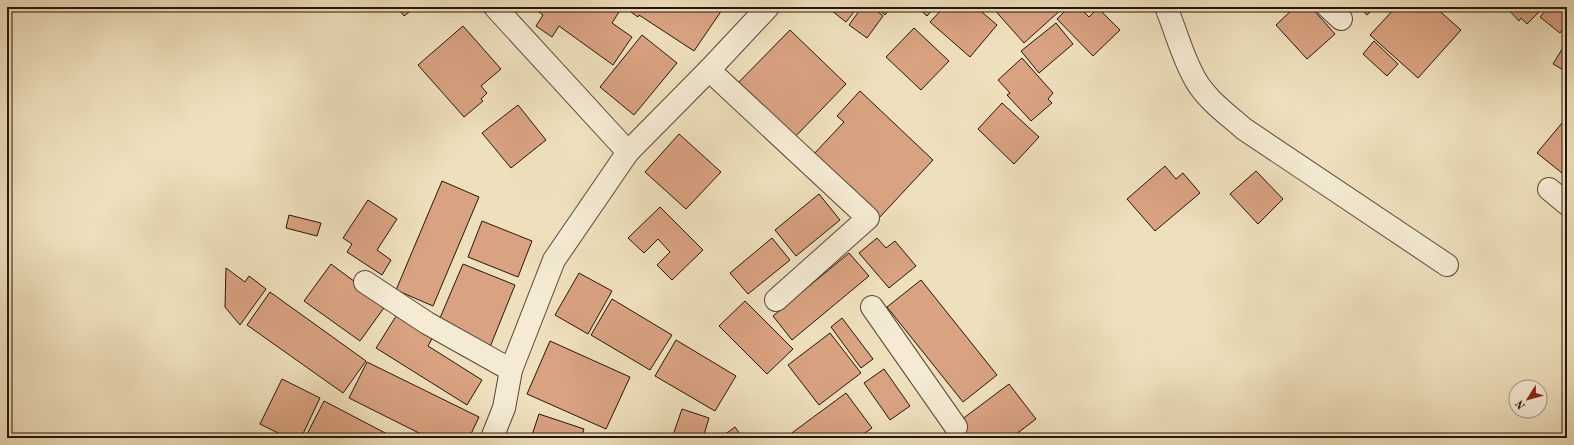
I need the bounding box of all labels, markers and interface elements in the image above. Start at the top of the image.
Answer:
north arrow [1508,379,1548,419]
text: N [1514,397,1528,411]

